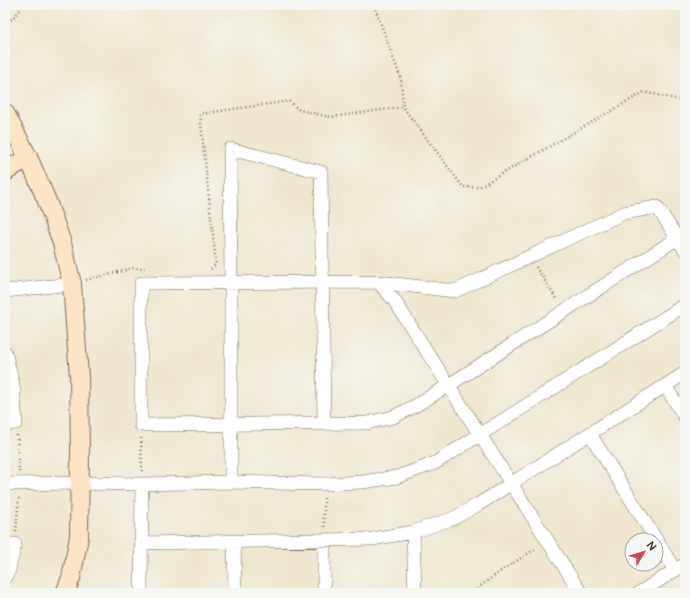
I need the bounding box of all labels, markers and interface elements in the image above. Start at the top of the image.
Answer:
north arrow [624,532,664,572]
text: N [643,539,660,554]

